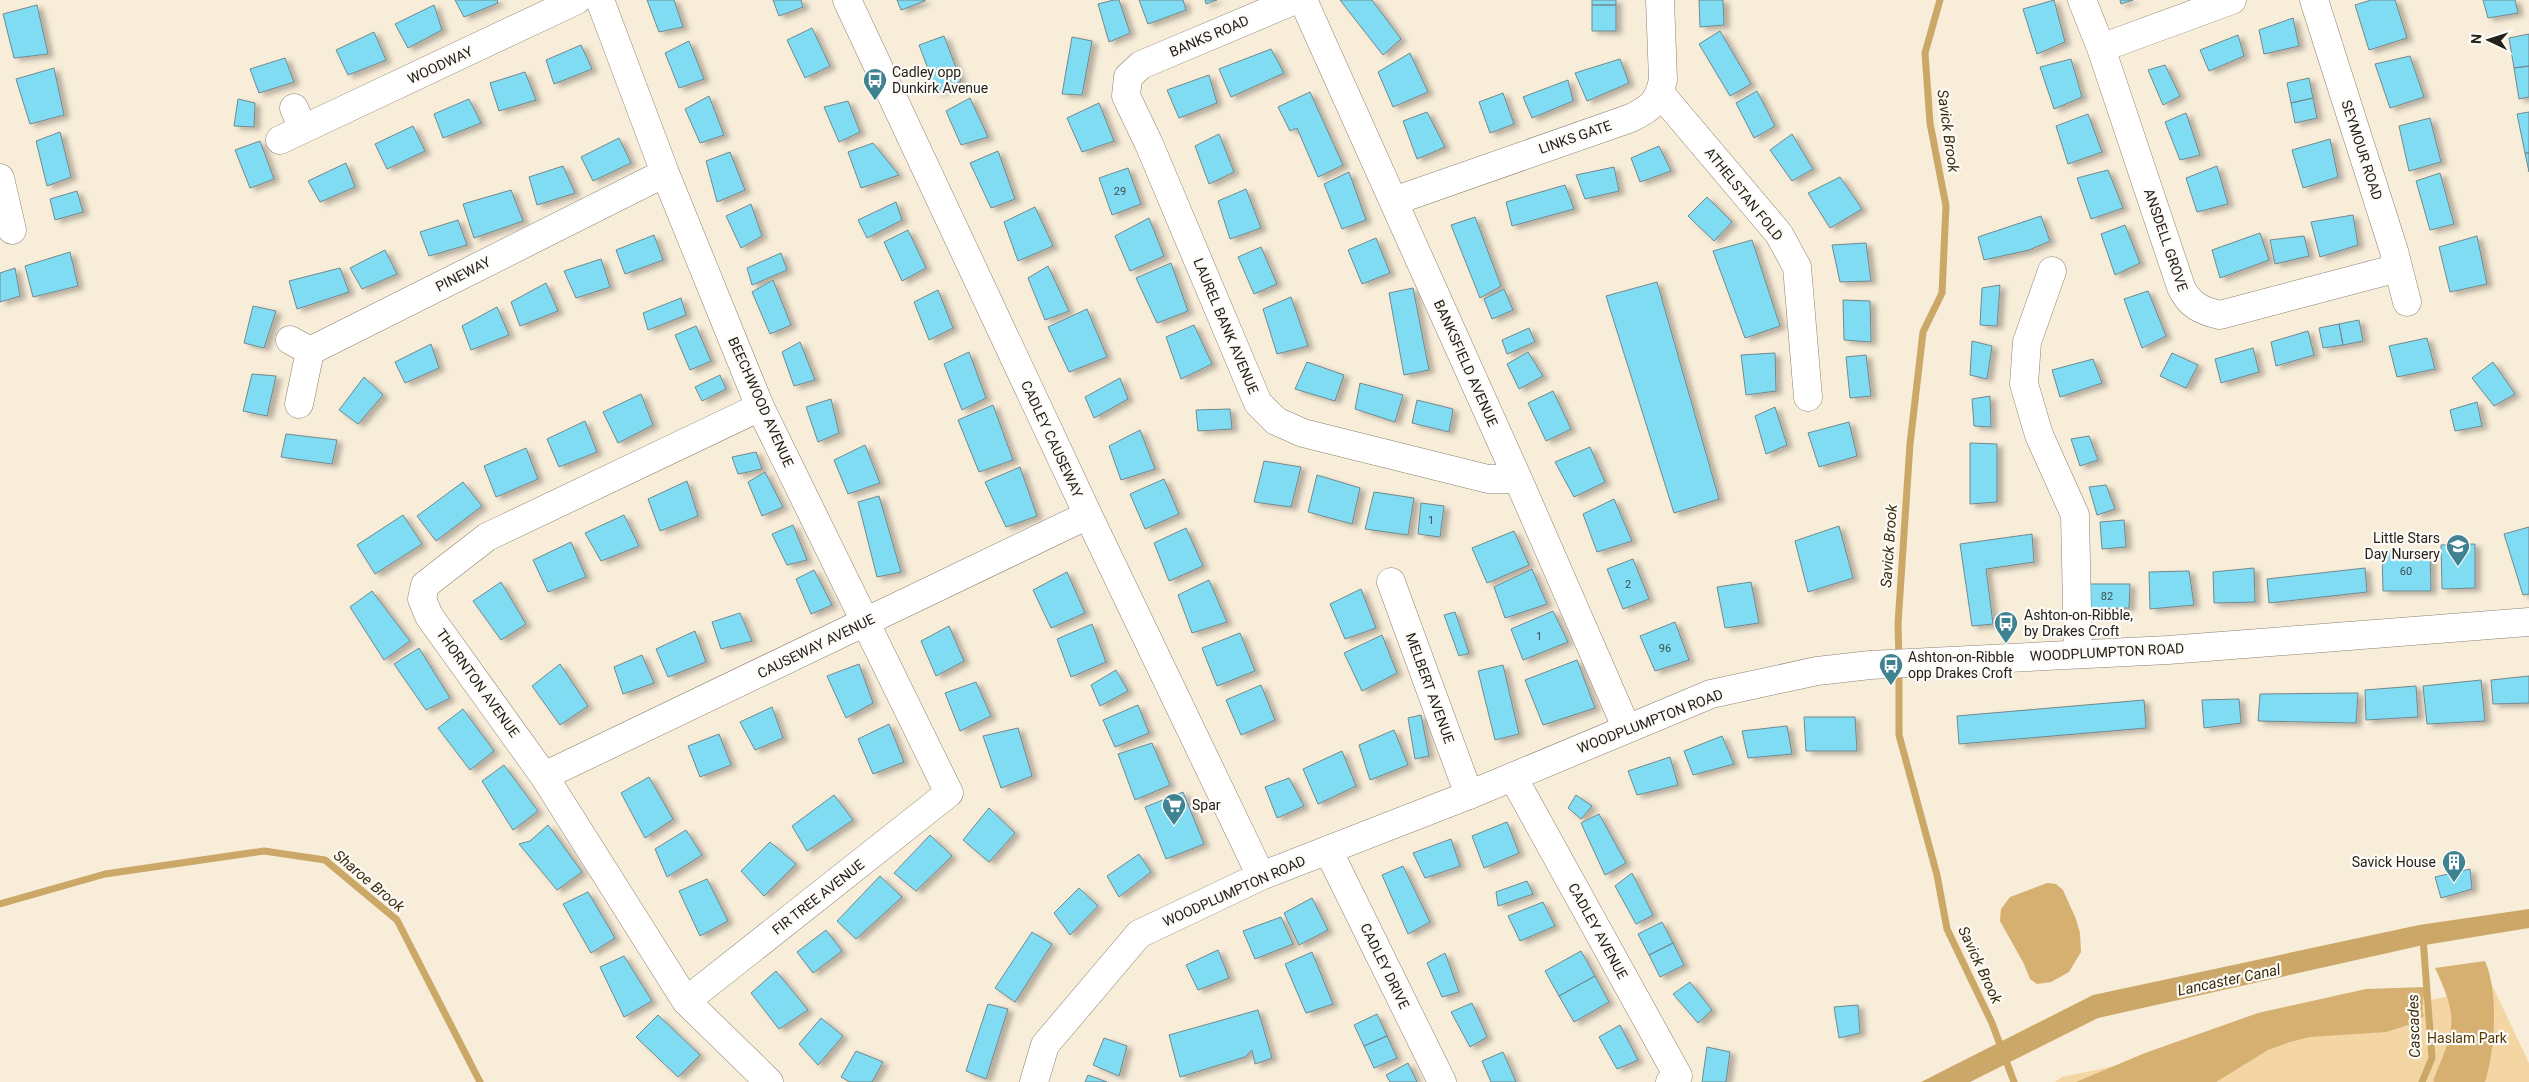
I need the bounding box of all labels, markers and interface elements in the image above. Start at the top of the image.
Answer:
street label: BANKS ROAD [1167,12,1251,60]
north arrow [2464,15,2514,65]
text: N [2468,34,2484,45]
street label: WOODWAY [405,43,476,87]
place label: Cadley opp Dunkirk Avenue [892,64,988,96]
bus stop icon: Cadley opp Dunkirk Avenue [862,67,888,101]
water label: Savick Brook [1933,88,1963,174]
street label: SEYMOUR ROAD [2338,98,2386,202]
street label: LINKS GATE [1536,117,1614,157]
street label: ATHELSTAN FOLD [1702,144,1786,244]
house number: 29 [1114,185,1126,198]
street label: ANSDELL GROVE [2141,186,2191,294]
street label: PINEWAY [433,253,494,295]
street label: LAUREL BANK AVENUE [1190,256,1262,396]
street label: BANKSFIELD AVENUE [1431,297,1501,429]
street label: BEECHWOOD AVENUE [725,335,797,469]
street label: CADLEY CAUSEWAY [1018,378,1086,501]
water label: Savick Brook [1877,503,1901,588]
house number: 1 [1428,514,1434,527]
place label: Little Stars Day Nursery [2365,530,2440,562]
school or university icon: Little Stars Day Nursery [2445,533,2471,567]
house number: 60 [2400,565,2412,578]
house number: 2 [1625,578,1631,591]
house number: 82 [2101,590,2113,603]
place label: Ashton-on-Ribble, by Drakes Croft [2024,607,2133,639]
bus stop icon: Ashton-on-Ribble, by Drakes Croft [1993,610,2019,644]
street label: CAUSEWAY AVENUE [755,611,877,681]
street label: THORNTON AVENUE [433,626,523,740]
house number: 1 [1536,630,1542,643]
street label: MELBERT AVENUE [1403,631,1457,745]
street label: WOODPLUMPTON ROAD [2029,640,2185,664]
house number: 96 [1659,642,1671,655]
place label: Ashton-on-Ribble opp Drakes Croft [1908,649,2014,681]
bus stop icon: Ashton-on-Ribble opp Drakes Croft [1878,652,1904,686]
street label: WOODPLUMPTON ROAD [1575,686,1725,756]
supermarket icon: Spar [1161,792,1187,826]
place label: Spar [1192,797,1221,813]
water label: Sharoe Brook [330,846,409,916]
building icon: Savick House [2441,849,2467,883]
street label: WOODPLUMPTON ROAD [1160,852,1308,930]
place label: Savick House [2352,854,2436,870]
street label: FIR TREE AVENUE [769,856,867,938]
street label: CADLEY AVENUE [1565,880,1631,982]
street label: CADLEY DRIVE [1357,921,1413,1011]
water label: Savick Brook [1954,923,2006,1007]
water label: Lancaster Canal [2176,960,2283,1000]
water label: Cascades [2404,994,2424,1058]
park label: Haslam Park [2427,1030,2508,1046]

